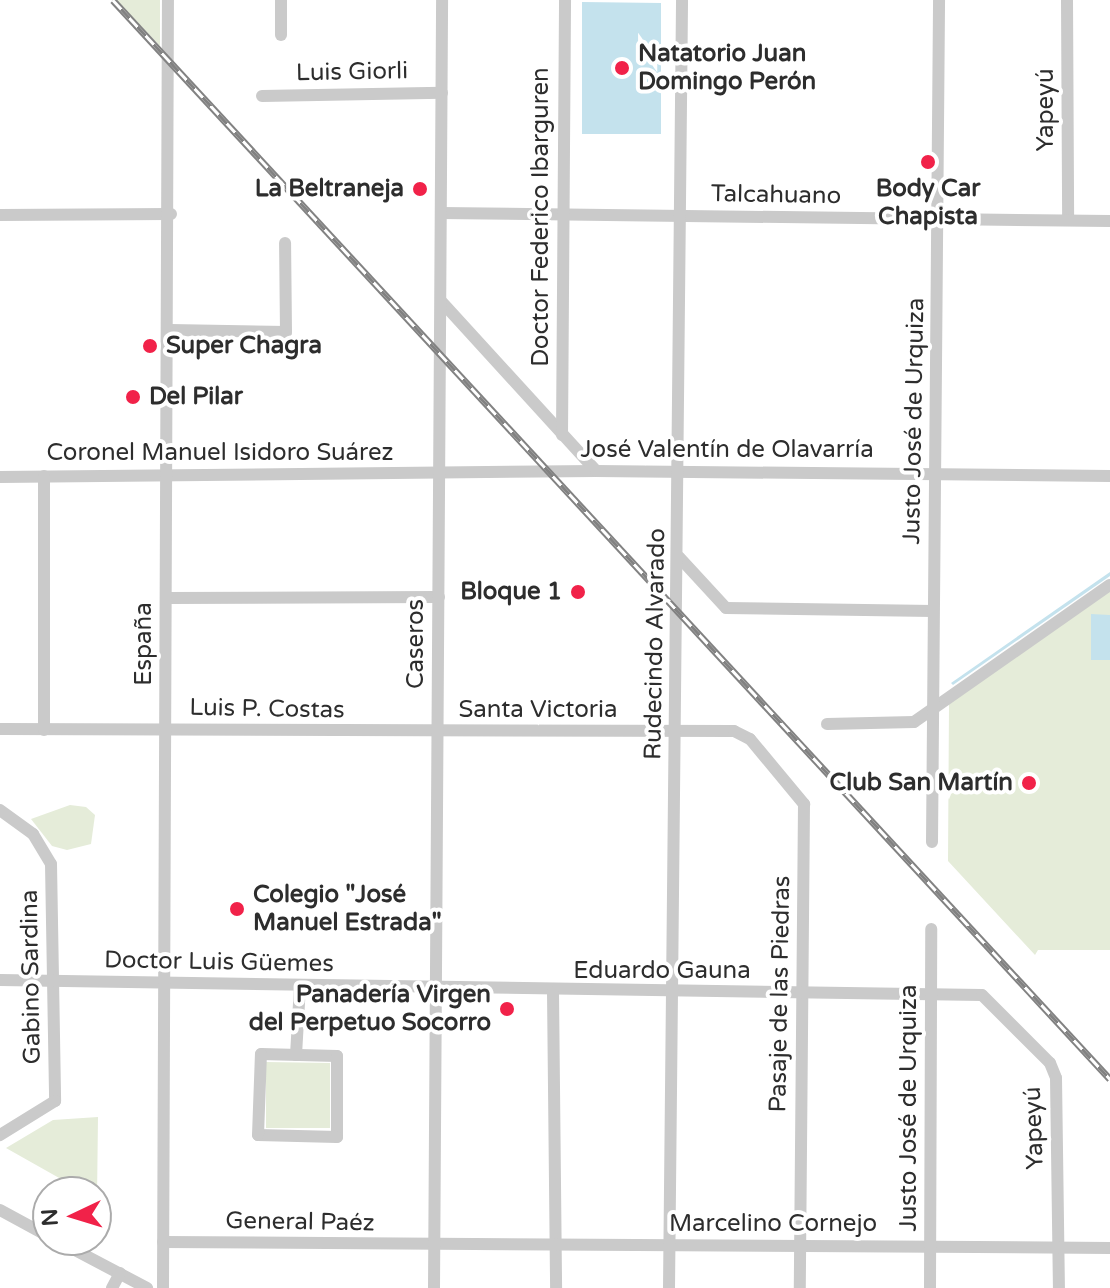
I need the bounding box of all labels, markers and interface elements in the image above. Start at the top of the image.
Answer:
place label: Natatorio Juan Domingo Perón [638,40,816,96]
street label: Luis Giorli [296,57,408,87]
marker: Natatorio Juan Domingo Perón [613,59,631,77]
street label: Doctor Federico Ibarguren [527,67,555,367]
street label: Yapeyú [1032,69,1060,151]
marker: Body Car Chapista [919,153,937,171]
place label: La Beltraneja [255,175,404,203]
place label: Body Car Chapista [876,175,980,231]
street label: Talcahuano [711,179,841,211]
marker: La Beltraneja [411,180,429,198]
street label: Justo José de Urquiza [897,297,931,545]
place label: Super Chagra [166,332,322,360]
marker: Super Chagra [141,337,159,355]
place label: Del Pilar [149,383,243,411]
marker: Del Pilar [124,388,142,406]
street label: José Valentín de Olavarría [580,436,874,464]
street label: Coronel Manuel Isidoro Suárez [47,439,393,467]
street label: Rudecindo Alvarado [639,528,671,760]
place label: Bloque 1 [460,578,562,606]
marker: Bloque 1 [569,583,587,601]
street label: Caseros [402,599,430,689]
street label: España [130,602,158,686]
street label: Luis P. Costas [189,693,345,725]
street label: Santa Victoria [459,696,617,724]
place label: Club San Martín [830,769,1013,797]
marker: Club San Martín [1020,774,1038,792]
street label: Pasaje de las Piedras [764,875,796,1113]
place label: Colegio "José Manuel Estrada" [253,881,442,937]
street label: Gabino Sardina [15,889,47,1065]
marker: Colegio "José Manuel Estrada" [228,900,246,918]
street label: Doctor Luis Güemes [104,946,334,978]
street label: Eduardo Gauna [573,957,751,985]
place label: Panadería Virgen del Perpetuo Socorro [249,981,491,1037]
street label: Justo José de Urquiza [895,985,923,1231]
marker: Panadería Virgen del Perpetuo Socorro [498,1000,516,1018]
street label: Yapeyú [1018,1086,1050,1170]
north arrow [32,1176,112,1256]
street label: General Paéz [225,1206,375,1238]
text: N [36,1208,64,1227]
street label: Marcelino Cornejo [669,1210,877,1238]

